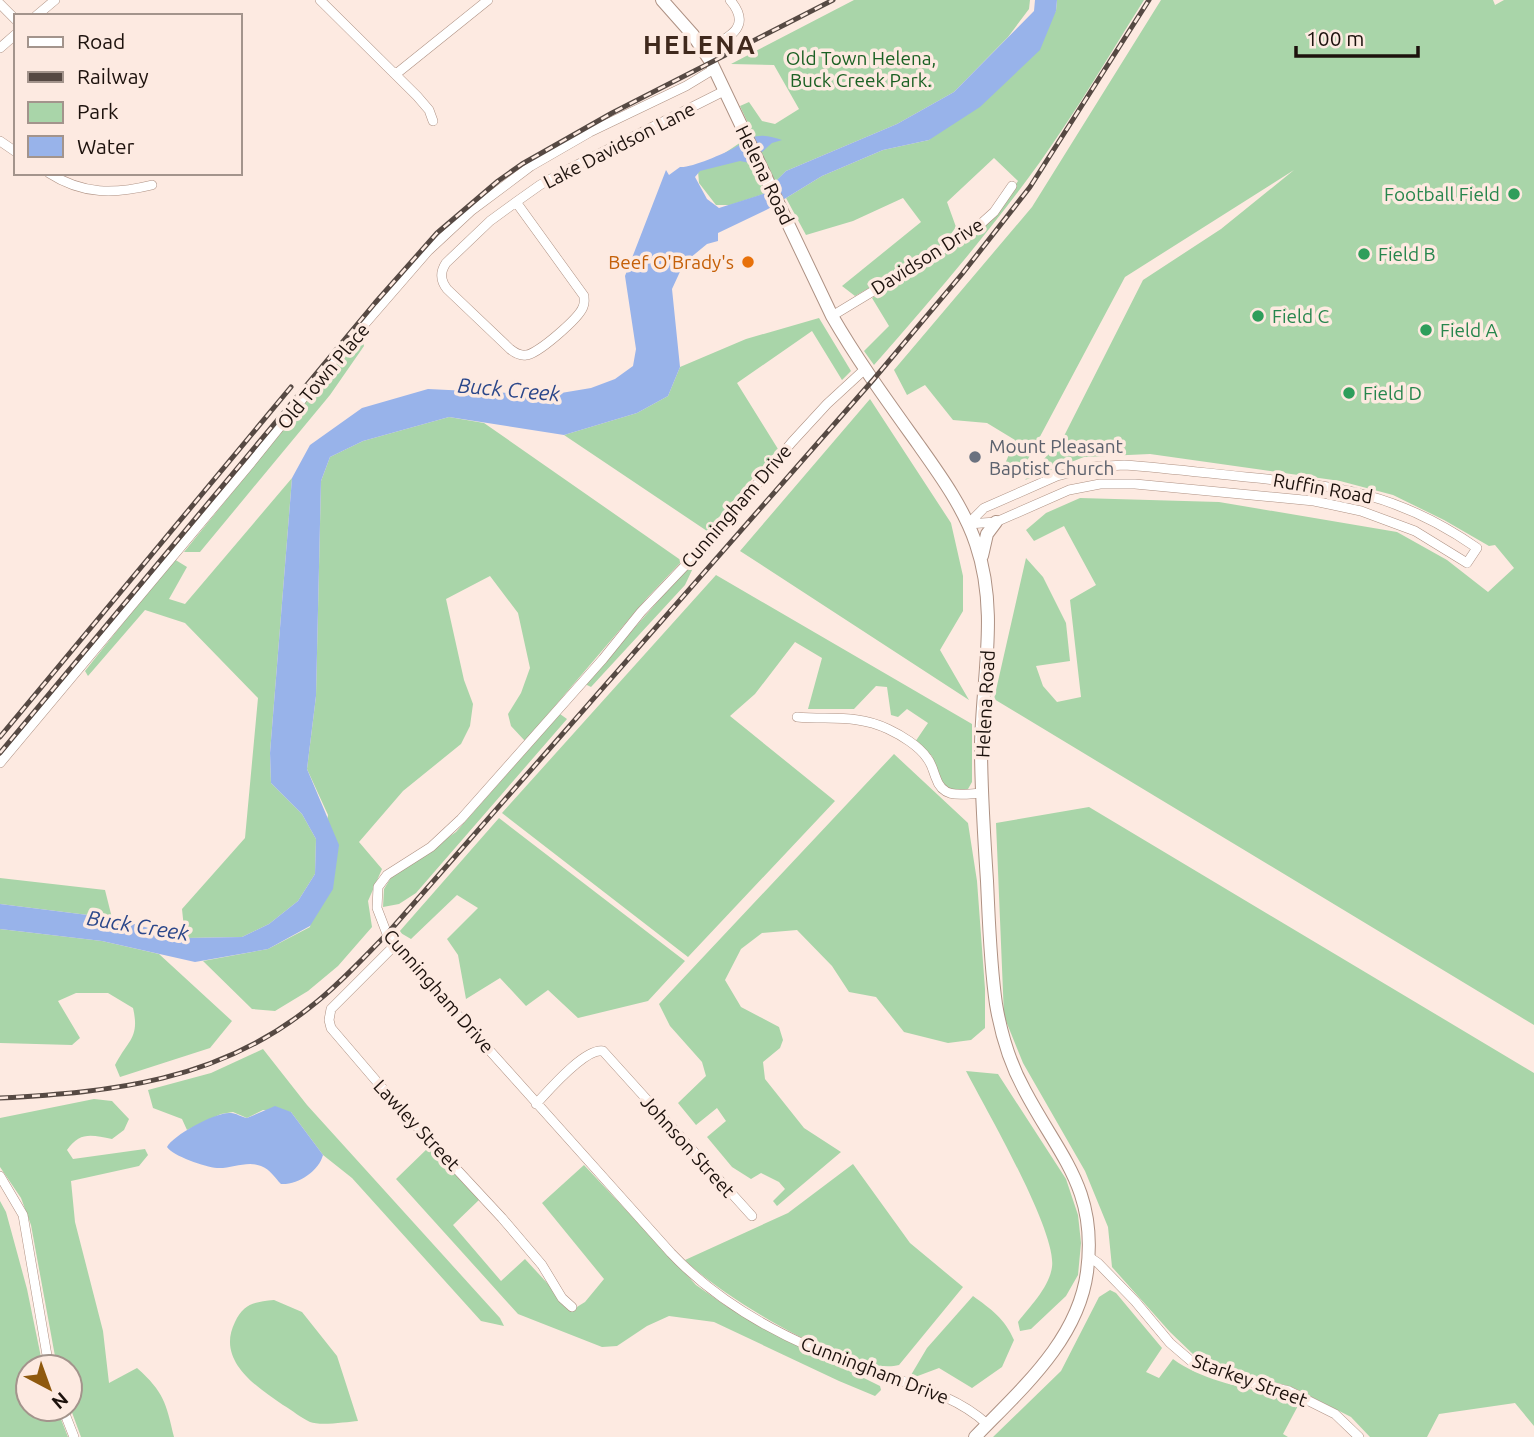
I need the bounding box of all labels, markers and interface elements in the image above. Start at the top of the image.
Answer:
legend [14,14,242,175]
scale bar [1296,14,1418,58]
text: 100 m [1306,26,1364,50]
text: Road [77,29,125,53]
district label: HELENA [643,30,757,59]
park label: Old Town Helena, Buck Creek Park. [786,47,936,91]
text: Railway [77,64,149,88]
street label: Lake Davidson Lane [540,97,698,193]
text: Park [77,99,119,123]
street label: Helena Road [731,122,799,228]
text: Water [77,134,135,158]
place label: Football Field [1384,183,1500,205]
marker: Football Field [1506,186,1522,202]
street label: Davidson Drive [867,213,987,299]
place label: Field B [1378,243,1436,265]
marker: Field B [1356,246,1372,262]
place label: Beef O'Brady's [608,251,734,273]
marker: Beef O'Brady's [740,254,756,270]
place label: Field C [1272,305,1330,327]
marker: Field C [1250,308,1266,324]
street label: Old Town Place [272,319,374,433]
place label: Field A [1440,319,1499,341]
marker: Field A [1418,322,1434,338]
water label: Buck Creek [457,373,562,405]
place label: Field D [1363,382,1422,404]
marker: Field D [1341,385,1357,401]
place label: Mount Pleasant Baptist Church [989,435,1124,479]
street label: Cunningham Drive [676,440,796,572]
marker: Mount Pleasant Baptist Church [967,449,983,465]
street label: Ruffin Road [1271,468,1375,508]
street label: Helena Road [971,650,999,758]
water label: Buck Creek [85,905,191,945]
street label: Cunningham Drive [379,925,499,1057]
street label: Lawley Street [369,1075,465,1175]
street label: Johnson Street [636,1090,740,1202]
street label: Cunningham Drive [798,1332,952,1408]
street label: Starkey Street [1190,1349,1311,1411]
north arrow [14,1353,84,1423]
text: N [48,1388,73,1414]

